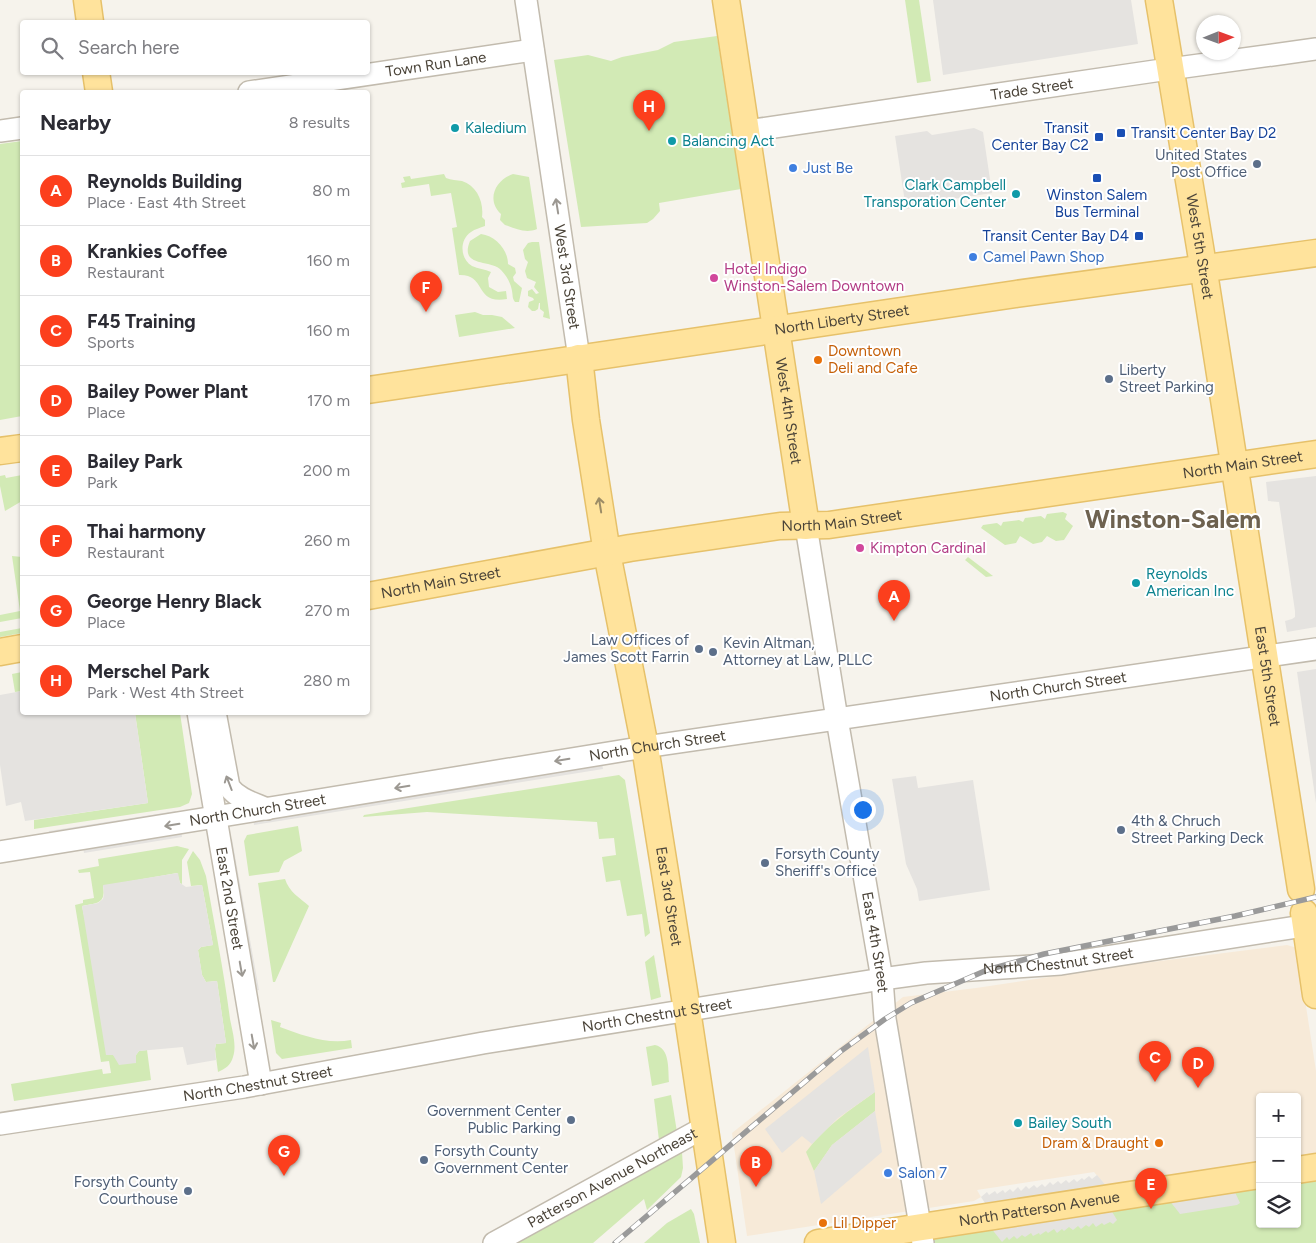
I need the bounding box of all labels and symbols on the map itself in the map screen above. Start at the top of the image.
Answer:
north arrow [1196,15,1241,60]
street label: Town Run Lane [384,48,488,81]
street label: Trade Street [990,74,1075,104]
pin: H [633,90,665,131]
place label: Kaledium [465,119,527,137]
place label: Transit Center Bay C2 [992,119,1089,154]
marker: Kaledium [449,122,461,134]
place label: Transit Center Bay D2 [1131,124,1277,142]
marker: Transit Center Bay D2 [1115,127,1127,139]
marker: Transit Center Bay C2 [1093,131,1105,143]
place label: Balancing Act [682,132,775,150]
marker: Balancing Act [666,135,678,147]
place label: United States Post Office [1155,146,1247,181]
marker: United States Post Office [1251,158,1263,170]
place label: Just Be [803,159,853,177]
marker: Just Be [787,162,799,174]
marker: Winston Salem Bus Terminal [1091,172,1103,184]
place label: Clark Campbell Transporation Center [864,176,1006,211]
place label: Winston Salem Bus Terminal [1047,186,1147,221]
marker: Clark Campbell Transporation Center [1010,188,1022,200]
street label: West 5th Street [1182,192,1217,301]
one-way arrow [552,198,562,214]
street label: West 3rd Street [550,223,584,331]
place label: Transit Center Bay D4 [983,227,1129,245]
marker: Transit Center Bay D4 [1133,230,1145,242]
place label: Camel Pawn Shop [983,248,1105,266]
marker: Camel Pawn Shop [967,251,979,263]
place label: Hotel Indigo Winston-Salem Downtown [724,260,904,295]
pin: F [410,271,442,312]
marker: Hotel Indigo Winston-Salem Downtown [708,272,720,284]
street label: North Liberty Street [773,301,911,339]
place label: Downtown Deli and Cafe [828,342,918,377]
marker: Downtown Deli and Cafe [812,354,824,366]
street label: West 4th Street [772,357,806,466]
place label: Liberty Street Parking [1119,361,1214,396]
marker: Liberty Street Parking [1103,373,1115,385]
street label: North Main Street [1181,447,1304,482]
one-way arrow [595,497,605,513]
district label: Winston-Salem [1085,504,1261,534]
street label: North Main Street [781,505,903,535]
place label: Kimpton Cardinal [870,539,986,557]
marker: Kimpton Cardinal [854,542,866,554]
street label: North Main Street [380,563,502,602]
place label: Reynolds American Inc [1146,565,1234,600]
marker: Reynolds American Inc [1130,577,1142,589]
pin: A [878,580,910,621]
street label: East 5th Street [1251,625,1284,728]
place label: Law Offices of James Scott Farrin [563,631,689,666]
place label: Kevin Altman, Attorney at Law, PLLC [723,634,873,669]
marker: Law Offices of James Scott Farrin [693,643,705,655]
marker: Kevin Altman, Attorney at Law, PLLC [707,646,719,658]
street label: North Church Street [989,668,1128,706]
street label: North Church Street [588,726,727,765]
one-way arrow [554,756,570,766]
one-way arrow [224,776,233,791]
one-way arrow [394,782,410,792]
street label: North Church Street [188,790,328,830]
your location [850,797,876,823]
place label: 4th & Chruch Street Parking Deck [1131,812,1264,847]
one-way arrow [165,820,181,830]
marker: 4th & Chruch Street Parking Deck [1115,824,1127,836]
street label: East 2nd Street [212,845,247,952]
street label: East 3rd Street [652,845,686,948]
place label: Forsyth County Sheriff's Office [775,845,879,880]
marker: Forsyth County Sheriff's Office [759,857,771,869]
street label: East 4th Street [858,890,892,994]
street label: North Chestnut Street [982,944,1135,978]
one-way arrow [236,961,246,977]
street label: North Chestnut Street [581,994,733,1036]
one-way arrow [249,1034,259,1050]
pin: C [1139,1041,1171,1082]
pin: D [1182,1047,1214,1088]
street label: North Chestnut Street [182,1062,334,1105]
place label: Government Center Public Parking [427,1102,561,1137]
marker: Government Center Public Parking [565,1114,577,1126]
place label: Bailey South [1028,1114,1112,1132]
marker: Bailey South [1012,1117,1024,1129]
street label: Patterson Avenue Northeast [524,1124,701,1232]
place label: Dram & Draught [1042,1134,1149,1152]
pin: G [268,1135,300,1176]
marker: Dram & Draught [1153,1137,1165,1149]
place label: Forsyth County Government Center [434,1142,568,1177]
pin: B [740,1146,772,1187]
marker: Forsyth County Government Center [418,1154,430,1166]
place label: Salon 7 [898,1164,947,1182]
marker: Salon 7 [882,1167,894,1179]
pin: E [1135,1168,1167,1209]
place label: Forsyth County Courthouse [74,1173,178,1208]
marker: Forsyth County Courthouse [182,1185,194,1197]
street label: North Patterson Avenue [958,1188,1121,1230]
place label: Lil Dipper [833,1214,896,1232]
marker: Lil Dipper [817,1217,829,1229]

